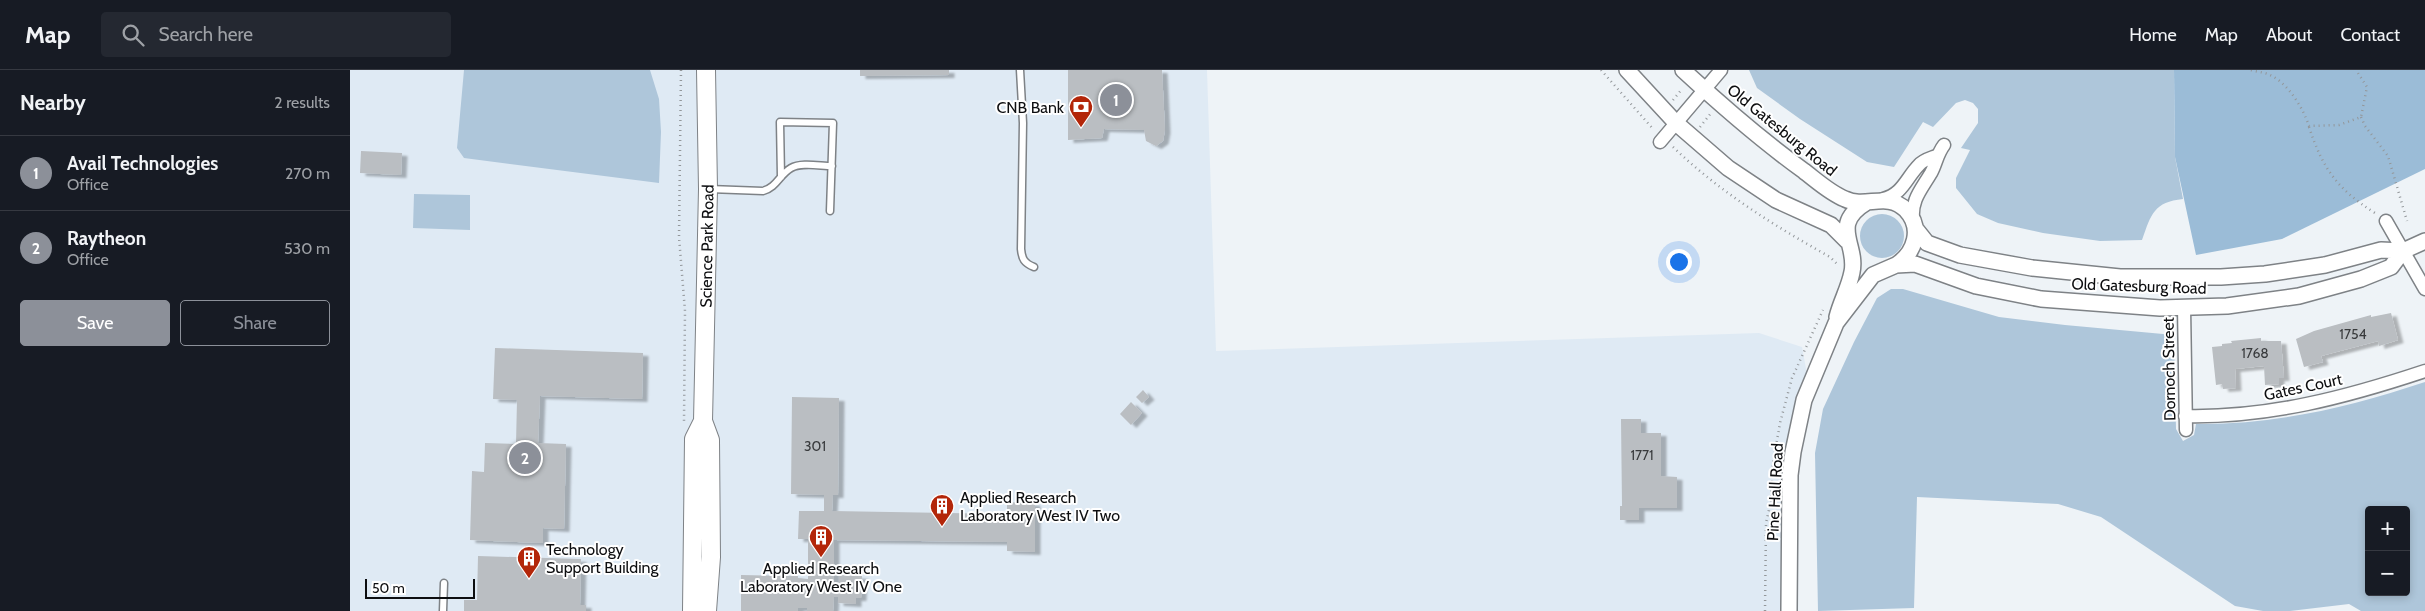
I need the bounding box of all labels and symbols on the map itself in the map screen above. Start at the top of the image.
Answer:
street label: Old Gatesburg Road [1723,80,1841,180]
pin: 1 [1100,81,1132,119]
bank icon: CNB Bank [1068,94,1094,128]
place label: CNB Bank [996,98,1065,117]
street label: Science Park Road [696,184,718,308]
your location [1666,249,1692,275]
street label: Old Gatesburg Road [2071,274,2207,298]
street label: Dornoch Street [2159,316,2179,421]
house number: 1754 [2339,325,2367,343]
house number: 1768 [2241,344,2269,362]
street label: Gates Court [2262,369,2344,405]
house number: 301 [804,437,826,455]
pin: 2 [509,439,541,477]
street label: Pine Hall Road [1763,443,1787,541]
house number: 1771 [1630,446,1654,464]
place label: Applied Research Laboratory West IV Two [960,488,1120,525]
building icon: Applied Research Laboratory West IV Two [929,493,955,527]
building icon: Applied Research Laboratory West IV One [808,524,834,558]
place label: Technology Support Building [546,540,659,577]
building icon: Technology Support Building [516,545,542,579]
place label: Applied Research Laboratory West IV One [740,559,902,596]
scale bar [365,576,475,599]

